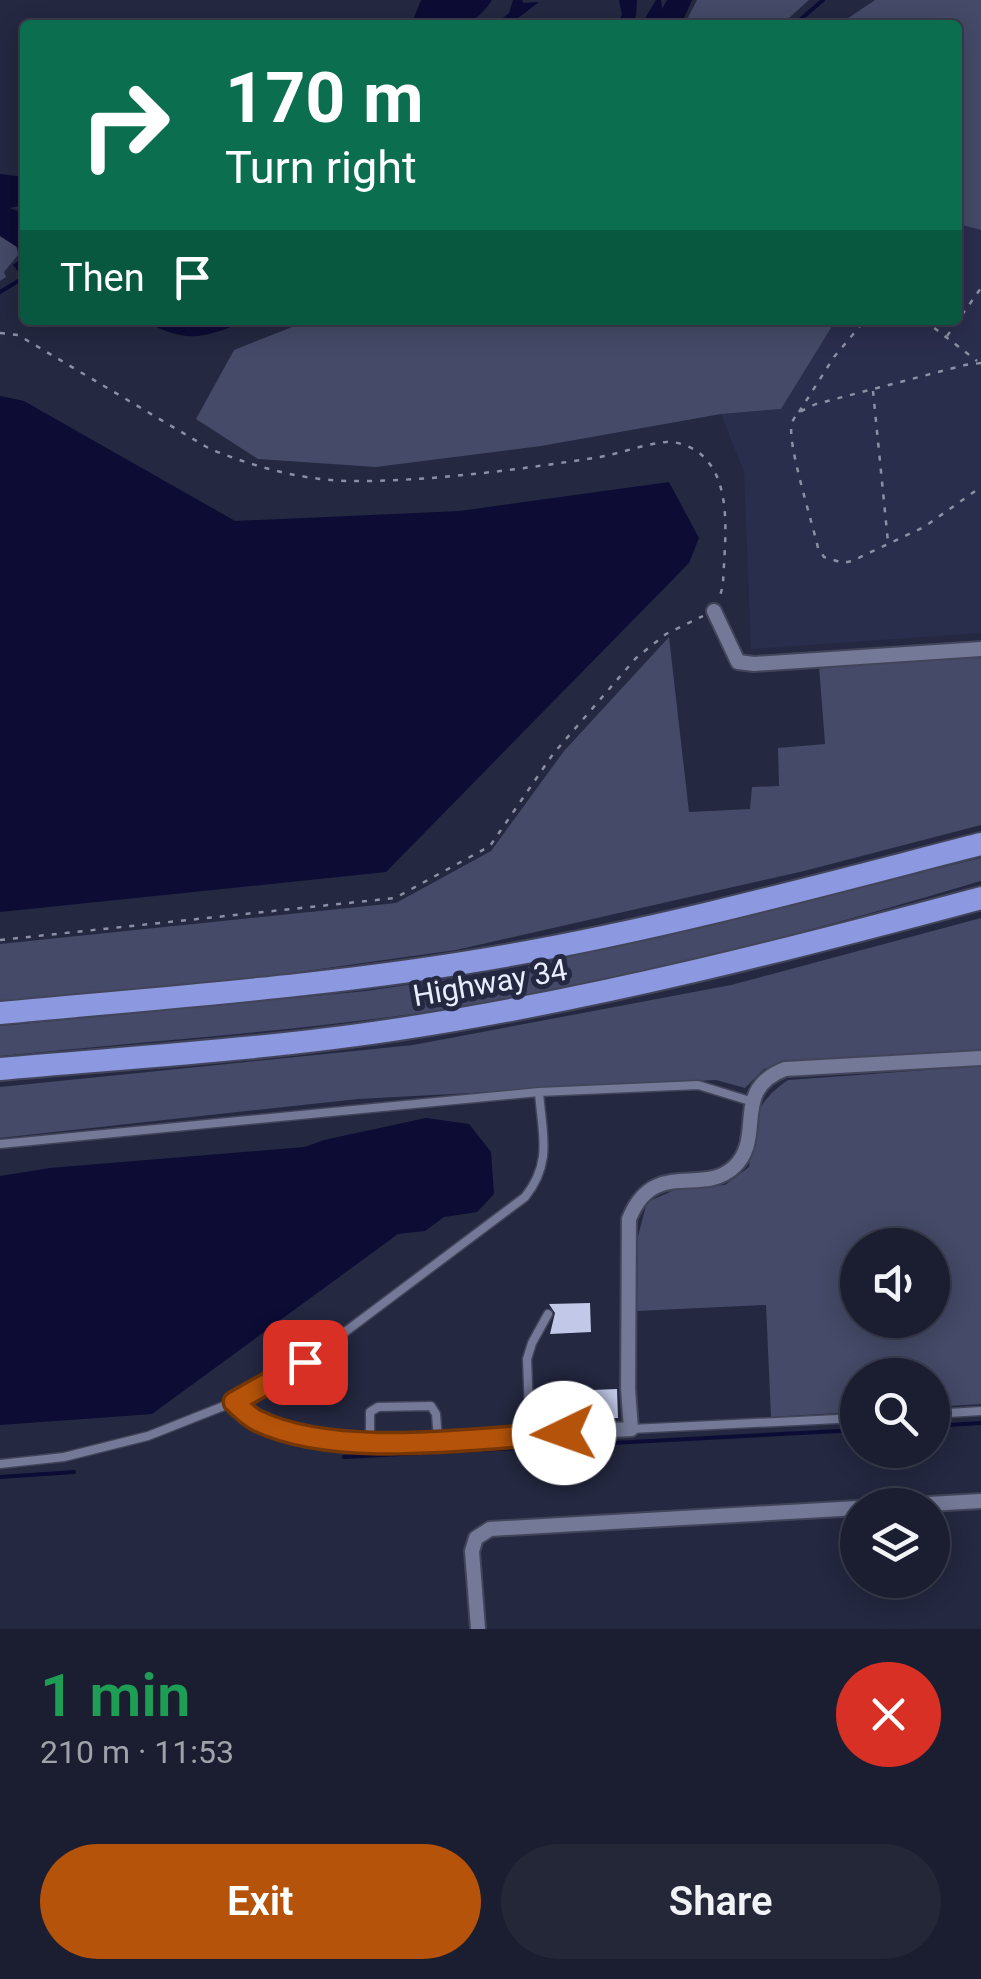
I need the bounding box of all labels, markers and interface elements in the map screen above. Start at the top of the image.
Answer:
text: 170 m [225,57,424,139]
icon: right [60,60,190,190]
text: Turn right [225,141,417,194]
icon: arrive [165,250,220,305]
text: Then [60,256,145,300]
street label: Highway 34 [410,952,570,1013]
map controls [840,1228,950,1598]
button: sound [840,1228,950,1338]
pin [263,1320,348,1405]
icon: arrive [278,1335,333,1390]
button: search [840,1358,950,1468]
position arrow [512,1381,616,1485]
button: layers [840,1488,950,1598]
text: 1 min [40,1660,190,1731]
button: close [836,1662,941,1767]
text: 210 m · 11:53 [40,1733,234,1771]
button: Exit [40,1844,481,1959]
button: Share [501,1844,941,1959]

